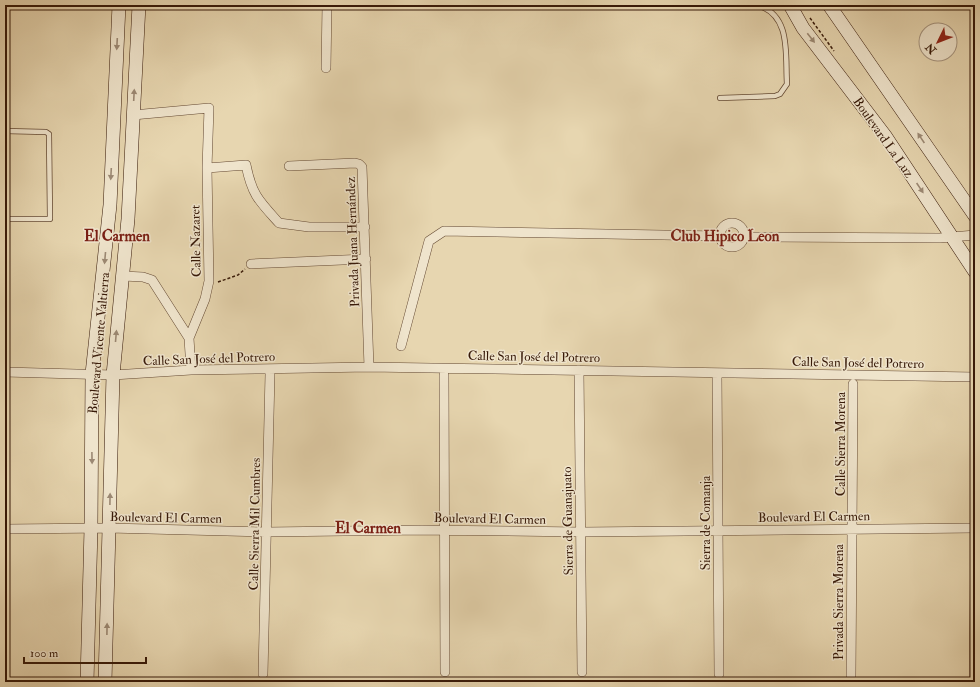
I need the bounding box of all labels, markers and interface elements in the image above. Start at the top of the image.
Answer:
north arrow [918,22,958,62]
one-way arrow [806,33,815,44]
one-way arrow [114,38,121,50]
text: N [922,40,940,57]
one-way arrow [131,88,137,101]
street label: Boulevard La Luz [849,94,917,182]
one-way arrow [917,133,925,143]
one-way arrow [108,168,115,180]
street label: Privada Juana Hernández [343,176,363,308]
one-way arrow [916,183,924,193]
street label: Calle Nazaret [187,205,205,277]
district label: El Carmen [84,227,150,246]
district label: Club Hipico Leon [670,227,780,247]
one-way arrow [102,252,109,264]
street label: Boulevard Vicente Valtierra [85,271,113,415]
one-way arrow [112,330,119,342]
street label: Calle San José del Potrero [468,348,600,366]
street label: Calle San José del Potrero [143,349,275,369]
street label: Calle San José del Potrero [792,354,924,372]
street label: Calle Sierra Morena [833,391,849,496]
one-way arrow [89,452,95,465]
street label: Calle Sierra Mil Cumbres [246,457,264,590]
street label: Sierra de Guanajuato [559,466,577,576]
street label: Sierra de Comanja [698,475,714,570]
one-way arrow [107,492,113,505]
street label: Boulevard El Carmen [758,508,871,526]
street label: Boulevard El Carmen [110,509,223,527]
street label: Boulevard El Carmen [434,510,547,528]
district label: El Carmen [335,519,401,538]
street label: Privada Sierra Morena [831,543,847,660]
one-way arrow [104,622,110,635]
scale bar [24,639,146,665]
text: 100 m [30,646,59,661]

